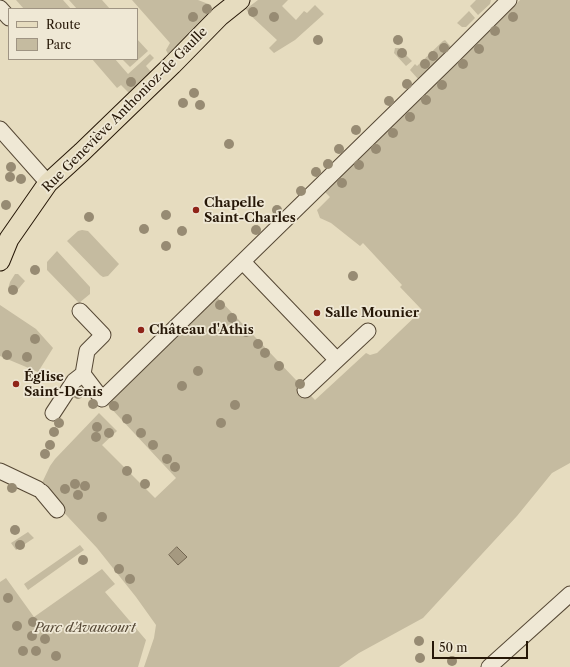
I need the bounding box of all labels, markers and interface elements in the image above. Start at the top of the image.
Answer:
legend [8,8,138,60]
text: Route [46,17,80,32]
street label: Rue Geneviève Anthonioz-de Gaulle [39,24,211,196]
text: Parc [46,37,71,52]
place label: Chapelle Saint-Charles [204,195,296,226]
marker: Chapelle Saint-Charles [191,205,201,215]
place label: Salle Mounier [325,305,419,321]
marker: Salle Mounier [312,308,322,318]
place label: Château d'Athis [149,322,254,338]
marker: Château d'Athis [136,325,146,335]
place label: Église Saint-Denis [24,369,103,400]
marker: Église Saint-Denis [11,379,21,389]
park label: Parc d'Avaucourt [34,620,136,636]
scale bar [434,633,530,659]
text: 50 m [439,640,468,655]

